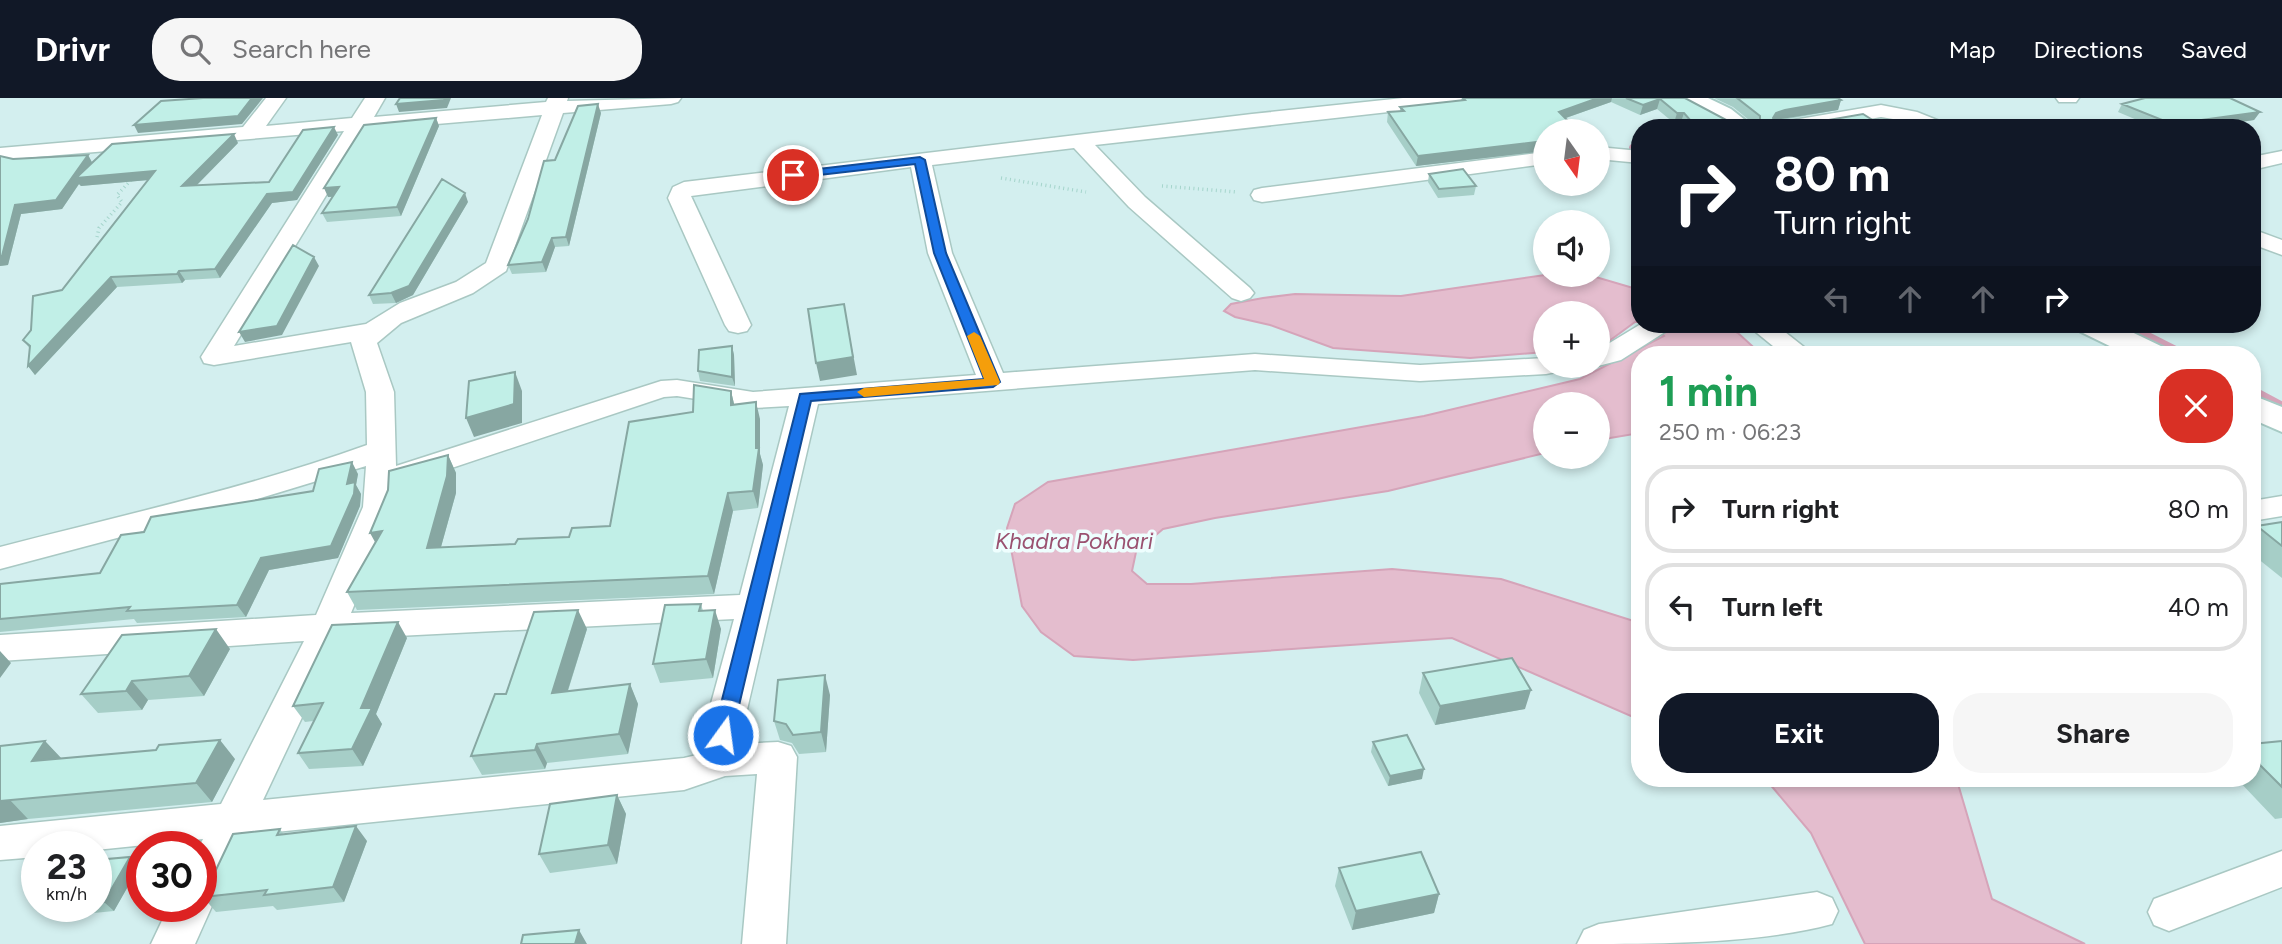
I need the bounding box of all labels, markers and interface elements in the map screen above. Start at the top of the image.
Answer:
search box [152,18,642,81]
text: Drivr [35,30,110,69]
icon: search [176,30,214,68]
text: Search here [232,33,371,65]
text: Map [1949,35,1995,64]
text: Directions [2033,35,2143,64]
text: Saved [2181,35,2247,64]
north arrow [1533,119,1610,196]
map controls [1533,119,1610,469]
text: 80 m [1774,144,1890,203]
pin [763,145,823,205]
icon: right [1659,147,1750,238]
icon: arrive [774,156,812,194]
text: Turn right [1774,204,1912,242]
button: sound [1533,210,1610,287]
icon: left [1818,280,1856,318]
icon: ahead [1891,280,1929,318]
icon: ahead [1964,280,2002,318]
icon: right [2037,280,2075,318]
button: + [1533,301,1610,378]
text: 1 min [1659,366,1758,417]
button: close [2159,369,2233,443]
button: − [1533,392,1610,469]
text: 250 m · 06:23 [1659,418,1801,446]
icon: right [1663,490,1701,528]
text: Turn right [1722,493,1839,525]
text: 80 m [2168,493,2229,525]
water label: Khadra Pokhari [995,527,1154,555]
icon: left [1663,588,1701,626]
text: Turn left [1722,591,1823,623]
text: 40 m [2168,591,2229,623]
button: Exit [1659,693,1939,773]
button: Share [1953,693,2233,773]
position arrow [686,698,760,772]
speed limit sign: 30 [126,831,217,922]
text: 23 [47,846,86,888]
text: km/h [46,883,87,905]

